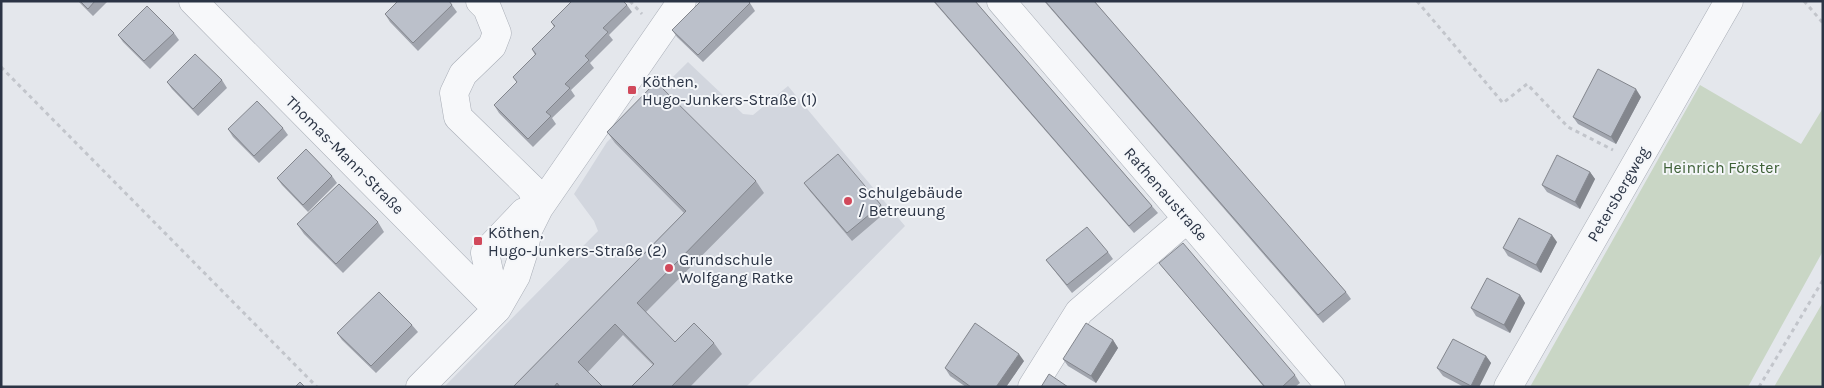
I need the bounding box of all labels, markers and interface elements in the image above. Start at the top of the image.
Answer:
place label: Köthen, Hugo-Junkers-Straße (1) [642,72,817,109]
marker: Köthen, Hugo-Junkers-Straße (1) [626,84,638,96]
street label: Thomas-Mann-Straße [282,92,408,218]
street label: Rathenaustraße [1120,143,1212,245]
street label: Petersbergweg [1583,143,1653,245]
park label: Heinrich Förster [1663,158,1779,177]
place label: Schulgebäude / Betreuung [858,183,963,220]
marker: Schulgebäude / Betreuung [842,195,854,207]
place label: Köthen, Hugo-Junkers-Straße (2) [488,223,667,260]
marker: Köthen, Hugo-Junkers-Straße (2) [472,235,484,247]
place label: Grundschule Wolfgang Ratke [679,250,793,287]
marker: Grundschule Wolfgang Ratke [663,262,675,274]

